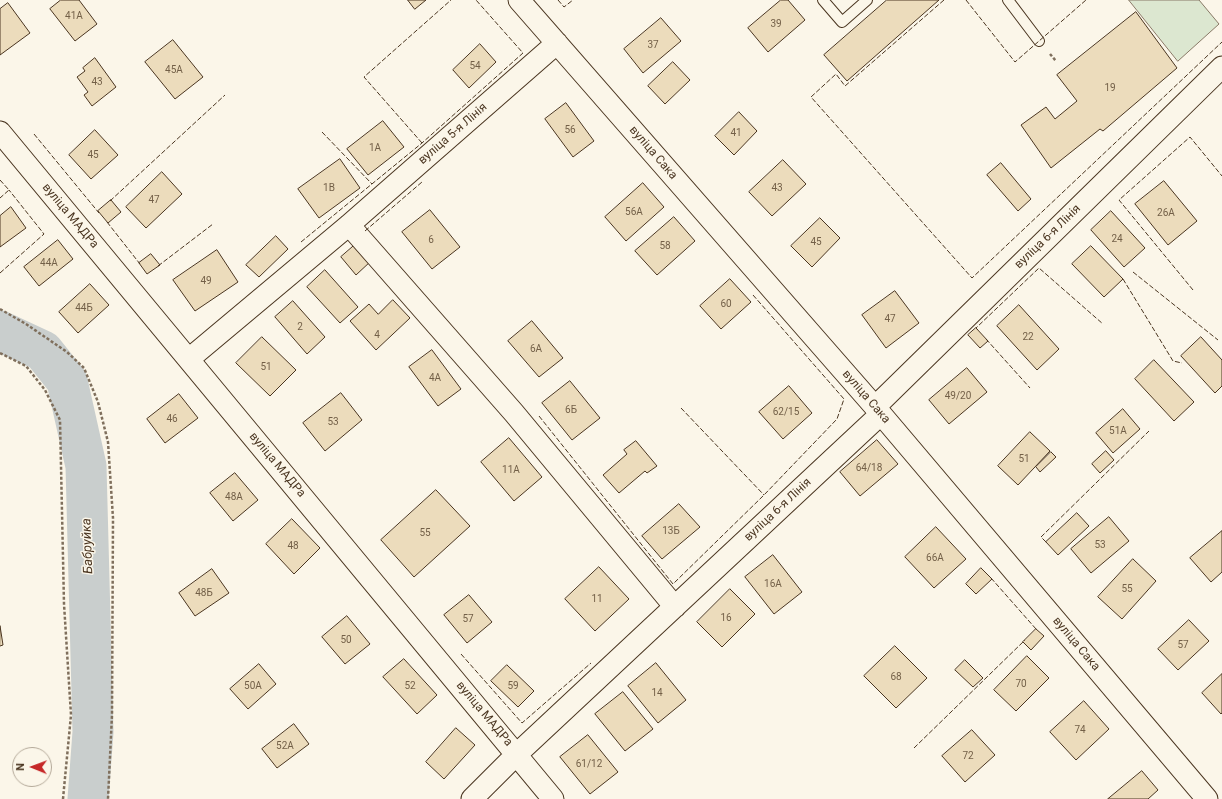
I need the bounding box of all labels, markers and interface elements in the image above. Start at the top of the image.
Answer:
house number: 41А [65,10,83,22]
house number: 39 [770,18,782,30]
house number: 37 [647,39,659,51]
house number: 54 [469,60,481,72]
house number: 45А [165,64,183,76]
house number: 43 [91,76,103,88]
house number: 19 [1104,82,1116,94]
street label: вуліца 5-я Лінія [416,100,490,168]
street label: вуліца Сака [626,123,680,183]
house number: 56 [564,124,576,136]
house number: 41 [730,127,742,139]
house number: 1А [369,142,381,154]
house number: 45 [87,149,99,161]
street label: вуліца МАДРа [39,181,101,251]
house number: 1В [323,182,335,194]
house number: 43 [771,182,783,194]
house number: 47 [148,194,160,206]
street label: вуліца 6-я Лінія [1012,202,1084,272]
house number: 56А [625,206,643,218]
house number: 26А [1157,207,1175,219]
house number: 24 [1111,233,1123,245]
house number: 6 [428,234,434,246]
house number: 45 [810,236,822,248]
house number: 58 [659,240,671,252]
house number: 44А [40,257,58,269]
house number: 49 [200,275,212,287]
house number: 60 [720,298,732,310]
house number: 44Б [75,302,93,314]
house number: 47 [884,313,896,325]
house number: 2 [297,321,303,333]
house number: 4 [374,329,380,341]
house number: 22 [1022,331,1034,343]
house number: 6А [530,343,542,355]
house number: 51 [260,361,272,373]
street label: вуліца Сака [839,367,893,427]
house number: 4А [429,372,441,384]
house number: 49/20 [945,390,971,402]
house number: 6Б [565,404,577,416]
house number: 62/15 [773,406,799,418]
house number: 46 [166,413,178,425]
house number: 53 [327,416,339,428]
house number: 51А [1109,425,1127,437]
street label: вуліца МАДРа [246,430,308,500]
house number: 51 [1018,453,1030,465]
house number: 64/18 [856,462,882,474]
house number: 11А [502,464,520,476]
street label: вуліца 6-я Лінія [742,475,814,545]
house number: 48А [225,491,243,503]
water label: Бабруйка [79,518,97,574]
house number: 13Б [662,525,680,537]
house number: 55 [419,527,431,539]
house number: 53 [1094,539,1106,551]
house number: 48 [287,540,299,552]
house number: 66А [926,552,944,564]
house number: 16А [764,578,782,590]
house number: 55 [1121,583,1133,595]
house number: 48Б [195,587,213,599]
house number: 11 [591,593,603,605]
house number: 16 [720,612,732,624]
house number: 57 [462,613,474,625]
street label: вуліца Сака [1049,614,1103,674]
house number: 50 [340,634,352,646]
house number: 57 [1177,639,1189,651]
house number: 68 [890,671,902,683]
house number: 70 [1015,678,1027,690]
street label: вуліца МАДРа [453,679,515,749]
house number: 50А [244,680,262,692]
house number: 52 [404,680,416,692]
house number: 59 [507,680,519,692]
house number: 14 [651,687,663,699]
house number: 74 [1074,724,1086,736]
house number: 52А [276,740,294,752]
north arrow [12,747,52,787]
house number: 72 [962,750,974,762]
house number: 61/12 [576,758,602,770]
text: N [14,763,27,771]

